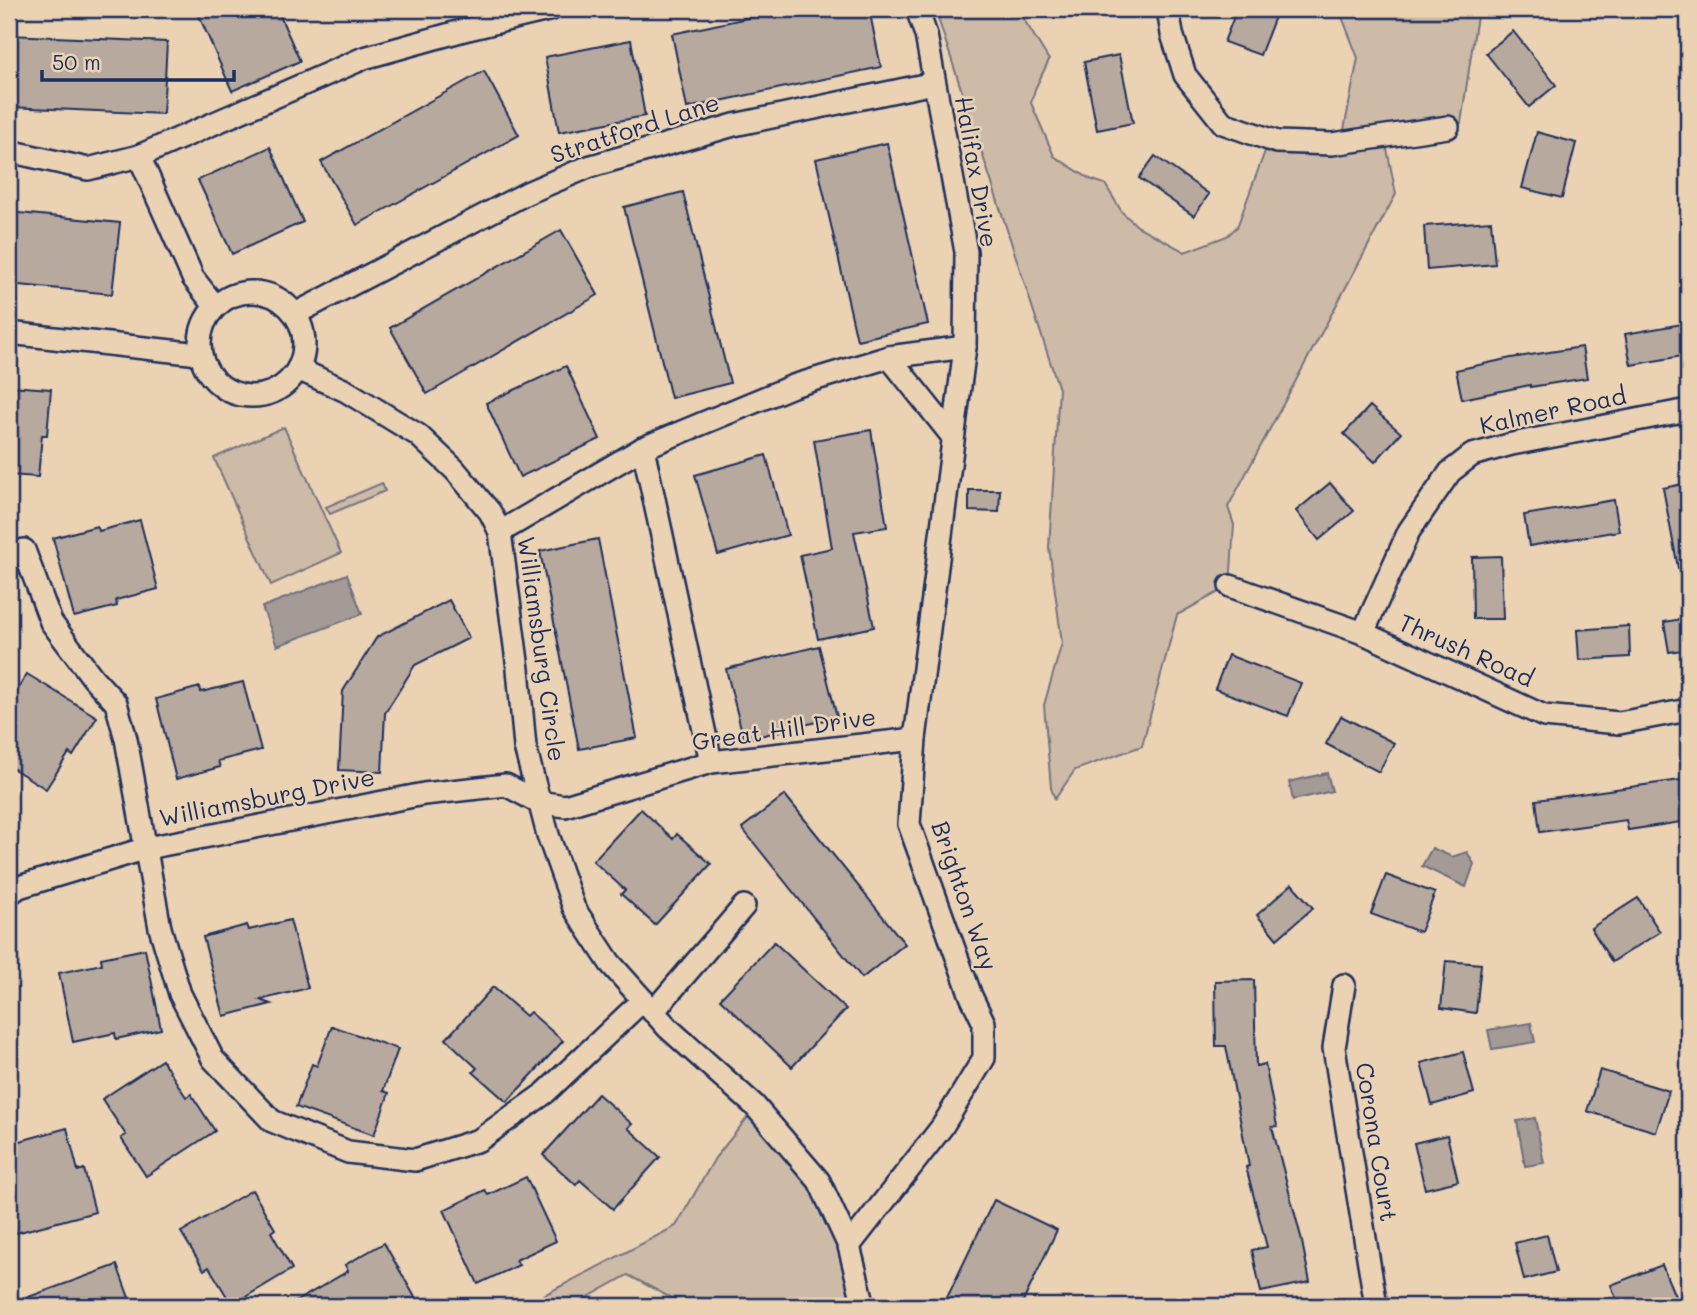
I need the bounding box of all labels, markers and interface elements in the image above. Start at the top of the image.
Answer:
scale bar [42,38,234,82]
text: 50 m [52,48,101,75]
street label: Stratford Lane [546,86,723,169]
street label: Halifax Drive [949,94,1006,250]
street label: Kalmer Road [1477,379,1629,440]
street label: Williamsburg Circle [511,534,574,763]
street label: Thrush Road [1394,606,1539,693]
street label: Great Hill Drive [690,700,878,757]
street label: Williamsburg Drive [156,760,377,833]
street label: Brighton Way [925,817,1005,974]
street label: Corona Court [1350,1060,1405,1224]

